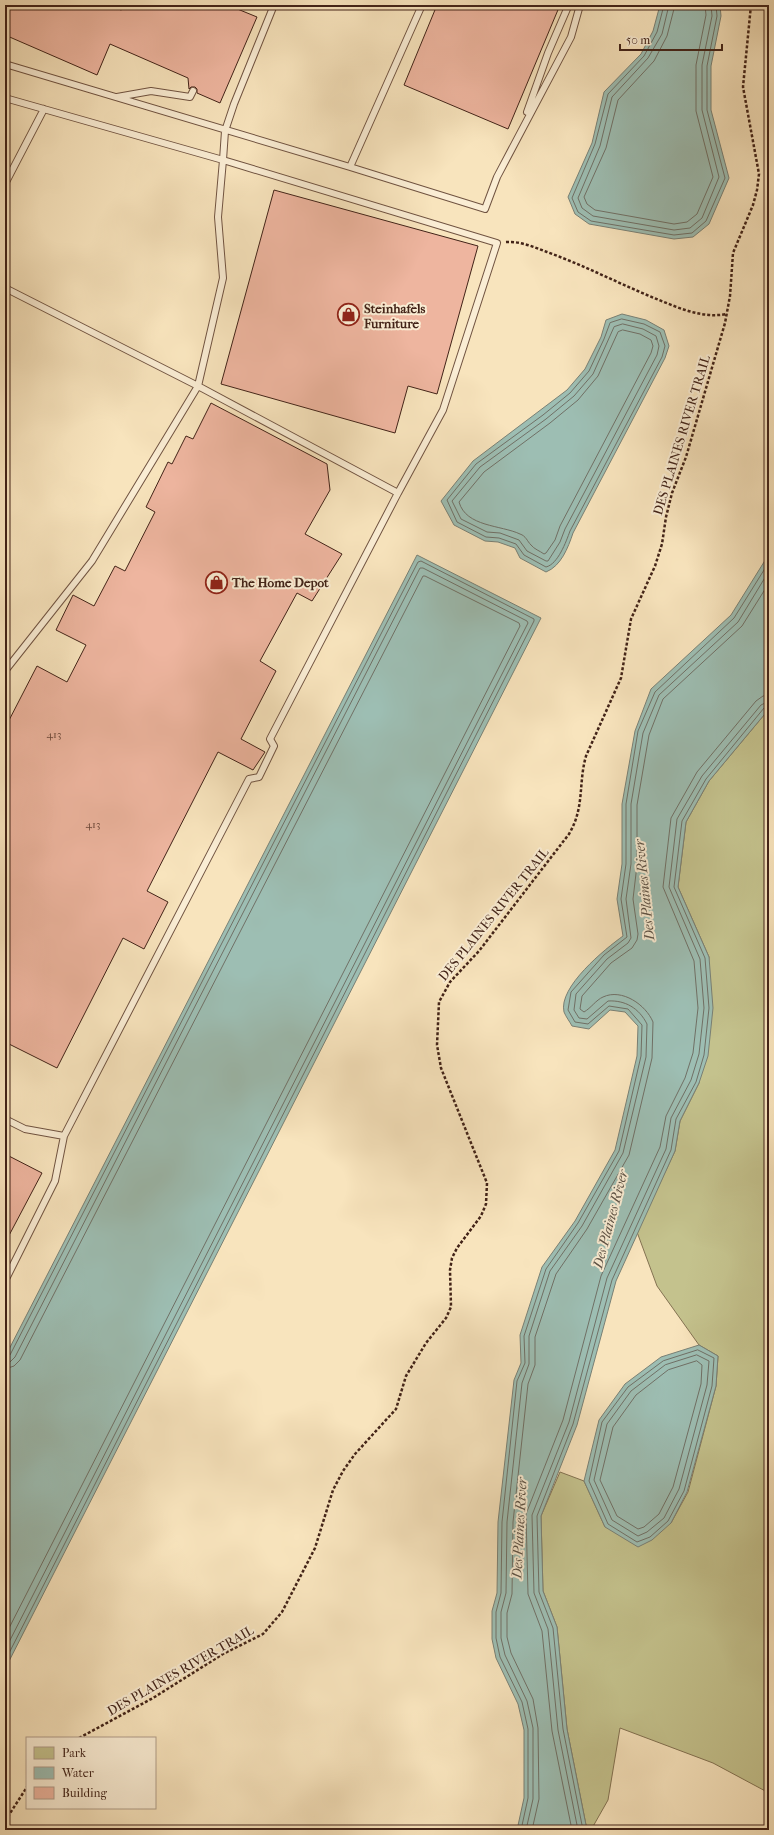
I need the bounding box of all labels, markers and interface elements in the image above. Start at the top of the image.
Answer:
scale bar [620,26,722,52]
text: 50 m [626,33,650,47]
place label: Steinhafels Furniture [363,301,426,331]
shop icon: Steinhafels Furniture [336,302,362,328]
street label: DES PLAINES RIVER TRAIL [650,353,713,517]
shop icon: The Home Depot [203,569,229,595]
place label: The Home Depot [231,575,329,591]
house number: 413 [47,728,61,741]
house number: 413 [86,818,100,831]
water label: Des Plaines River [631,837,658,942]
street label: DES PLAINES RIVER TRAIL [435,845,552,984]
water label: Des Plaines River [589,1166,632,1271]
water label: Des Plaines River [508,1475,531,1580]
street label: DES PLAINES RIVER TRAIL [104,1622,256,1719]
legend [26,1737,156,1809]
text: Park [62,1746,87,1760]
text: Water [61,1766,95,1780]
text: Building [62,1786,107,1800]

